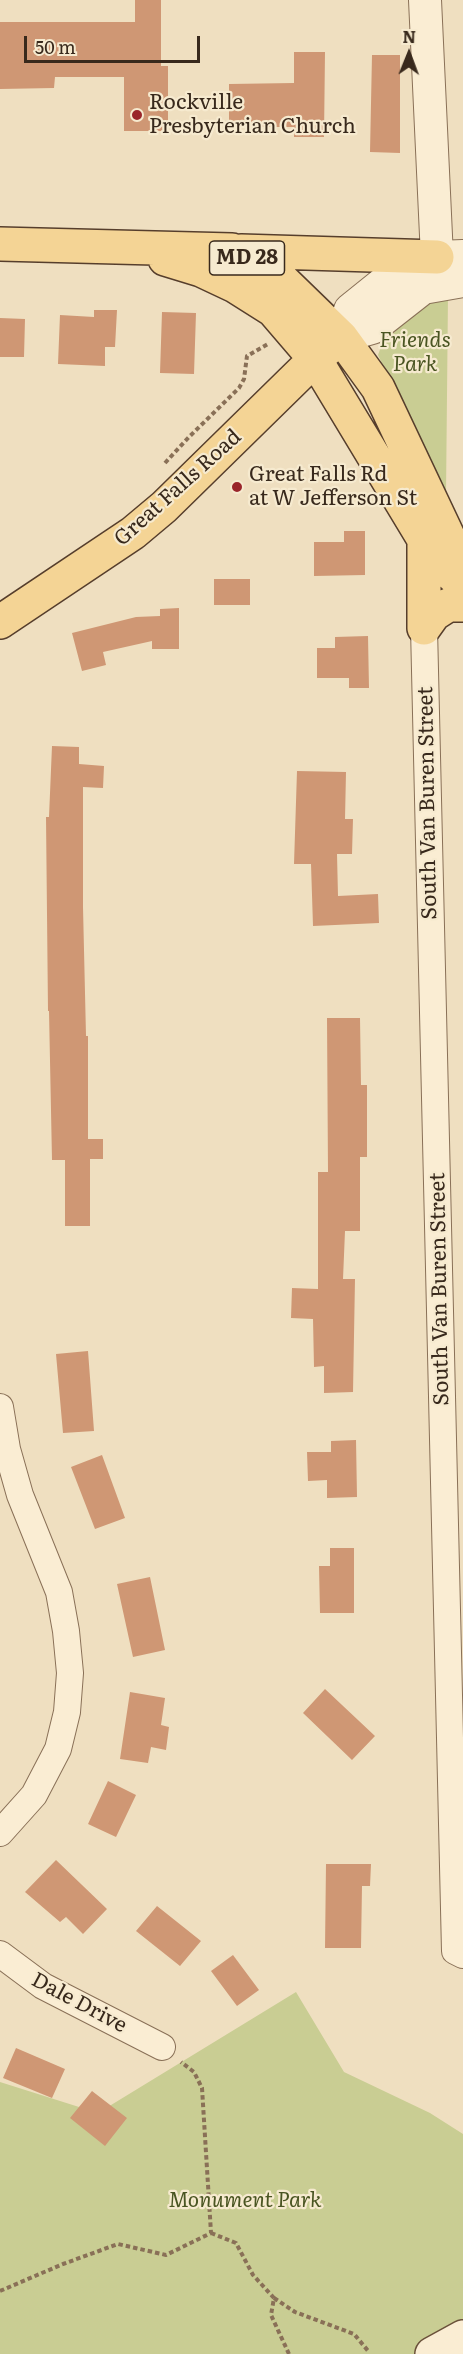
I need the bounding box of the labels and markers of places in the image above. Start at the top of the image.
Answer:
place label: Rockville Presbyterian Church [149,90,356,140]
marker: Rockville Presbyterian Church [130,108,144,122]
place label: Great Falls Rd at W Jefferson St [249,462,417,512]
marker: Great Falls Rd at W Jefferson St [230,480,244,494]

